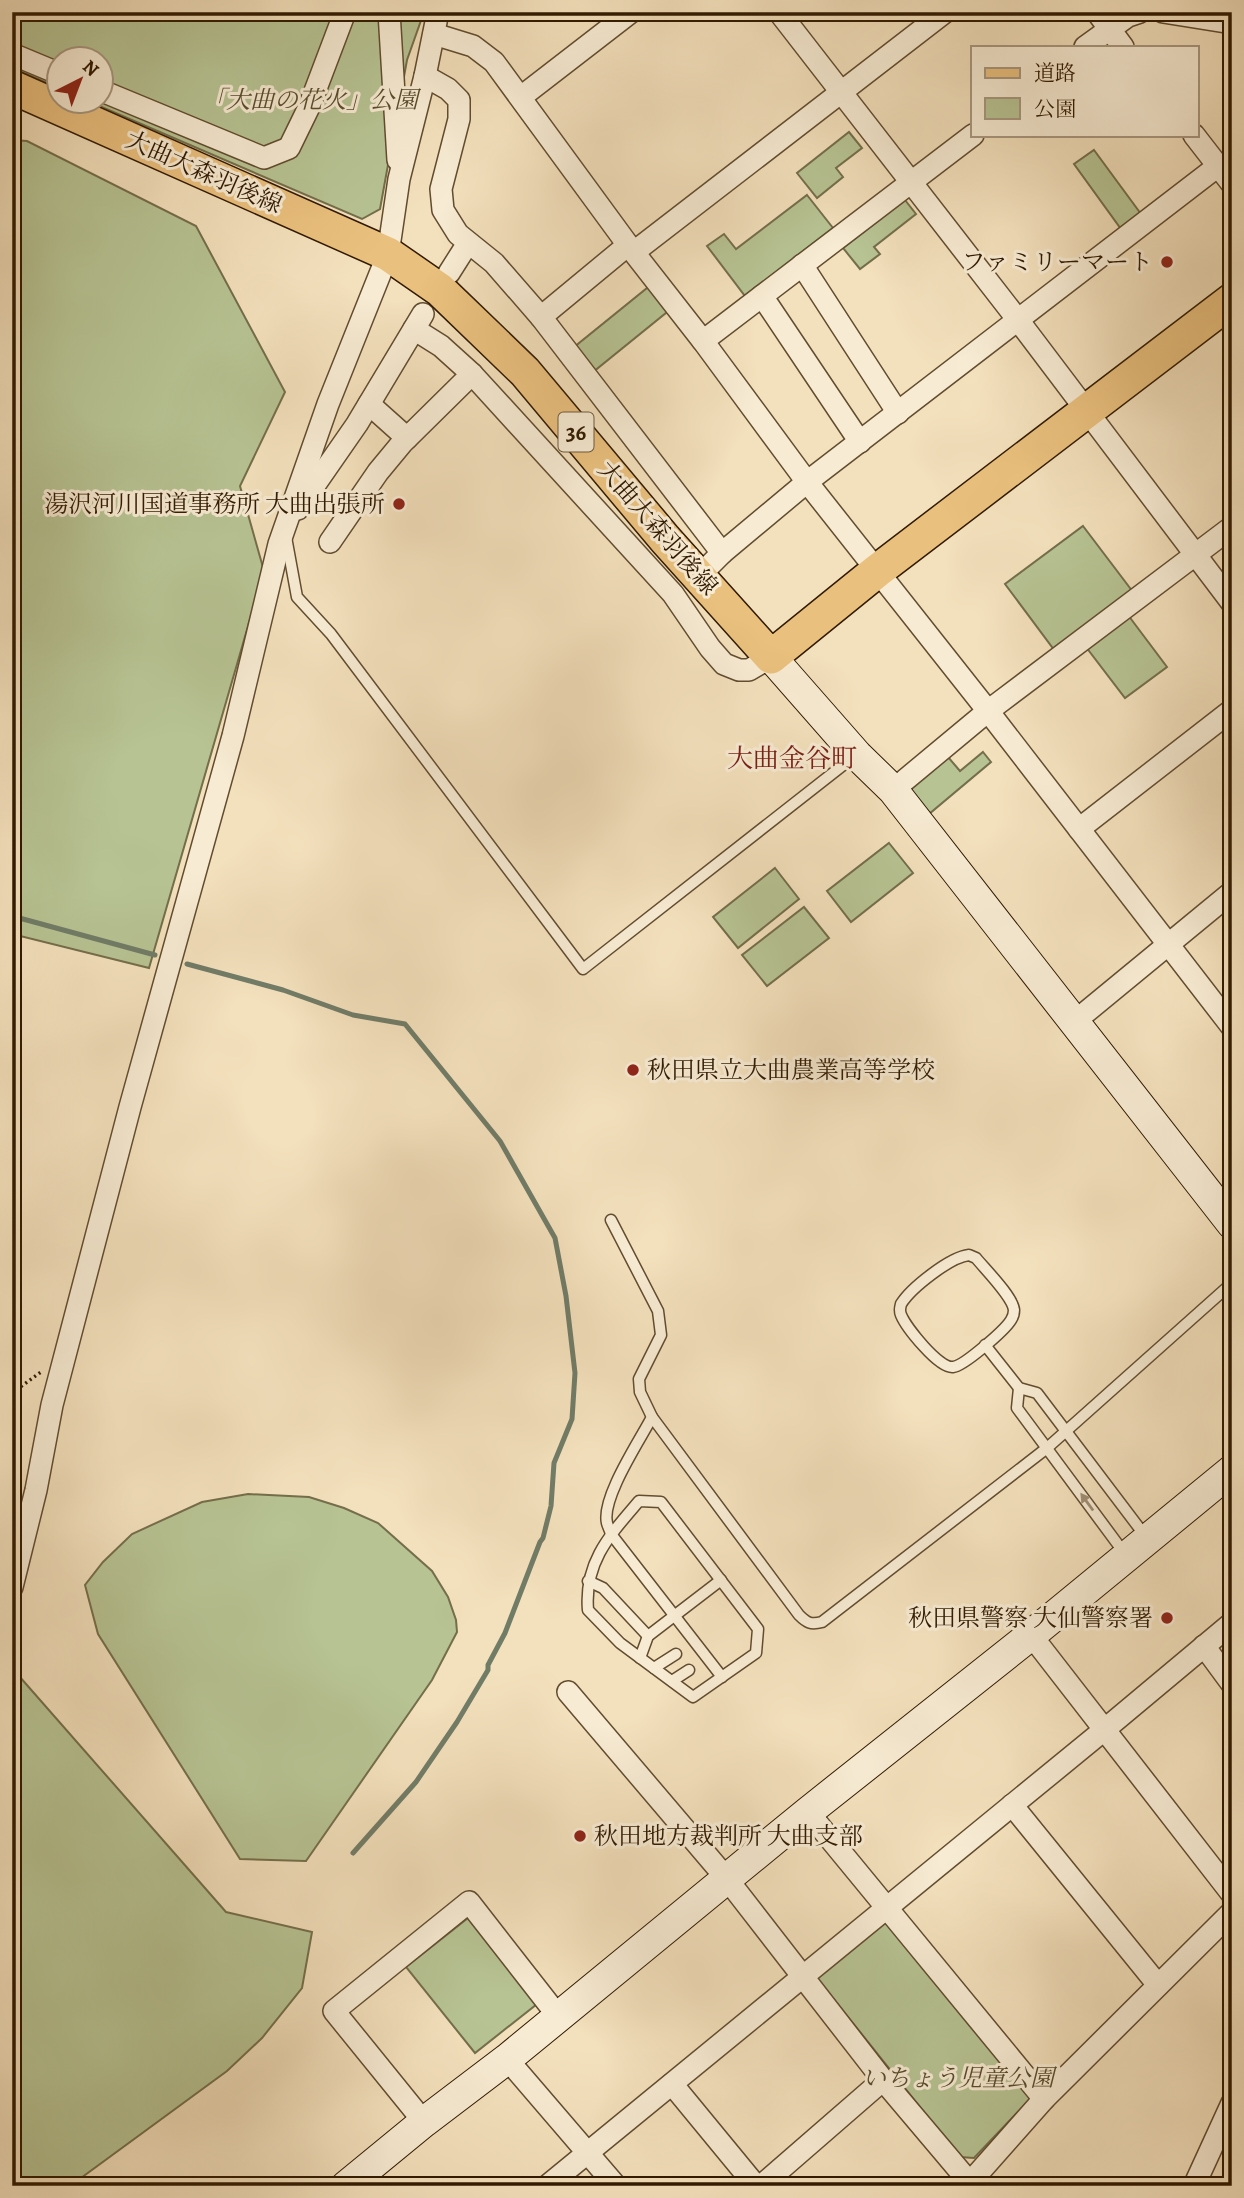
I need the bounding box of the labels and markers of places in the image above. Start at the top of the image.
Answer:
place label: ファミリーマート [961,246,1153,278]
marker: ファミリーマート [1159,254,1175,270]
place label: 湯沢河川国道事務所 大曲出張所 [44,488,385,520]
marker: 湯沢河川国道事務所 大曲出張所 [391,496,407,512]
place label: 秋田県立大曲農業高等学校 [647,1054,935,1086]
marker: 秋田県立大曲農業高等学校 [625,1062,641,1078]
place label: 秋田県警察 大仙警察署 [908,1602,1153,1634]
marker: 秋田県警察 大仙警察署 [1159,1610,1175,1626]
place label: 秋田地方裁判所 大曲支部 [594,1820,863,1852]
marker: 秋田地方裁判所 大曲支部 [572,1828,588,1844]

